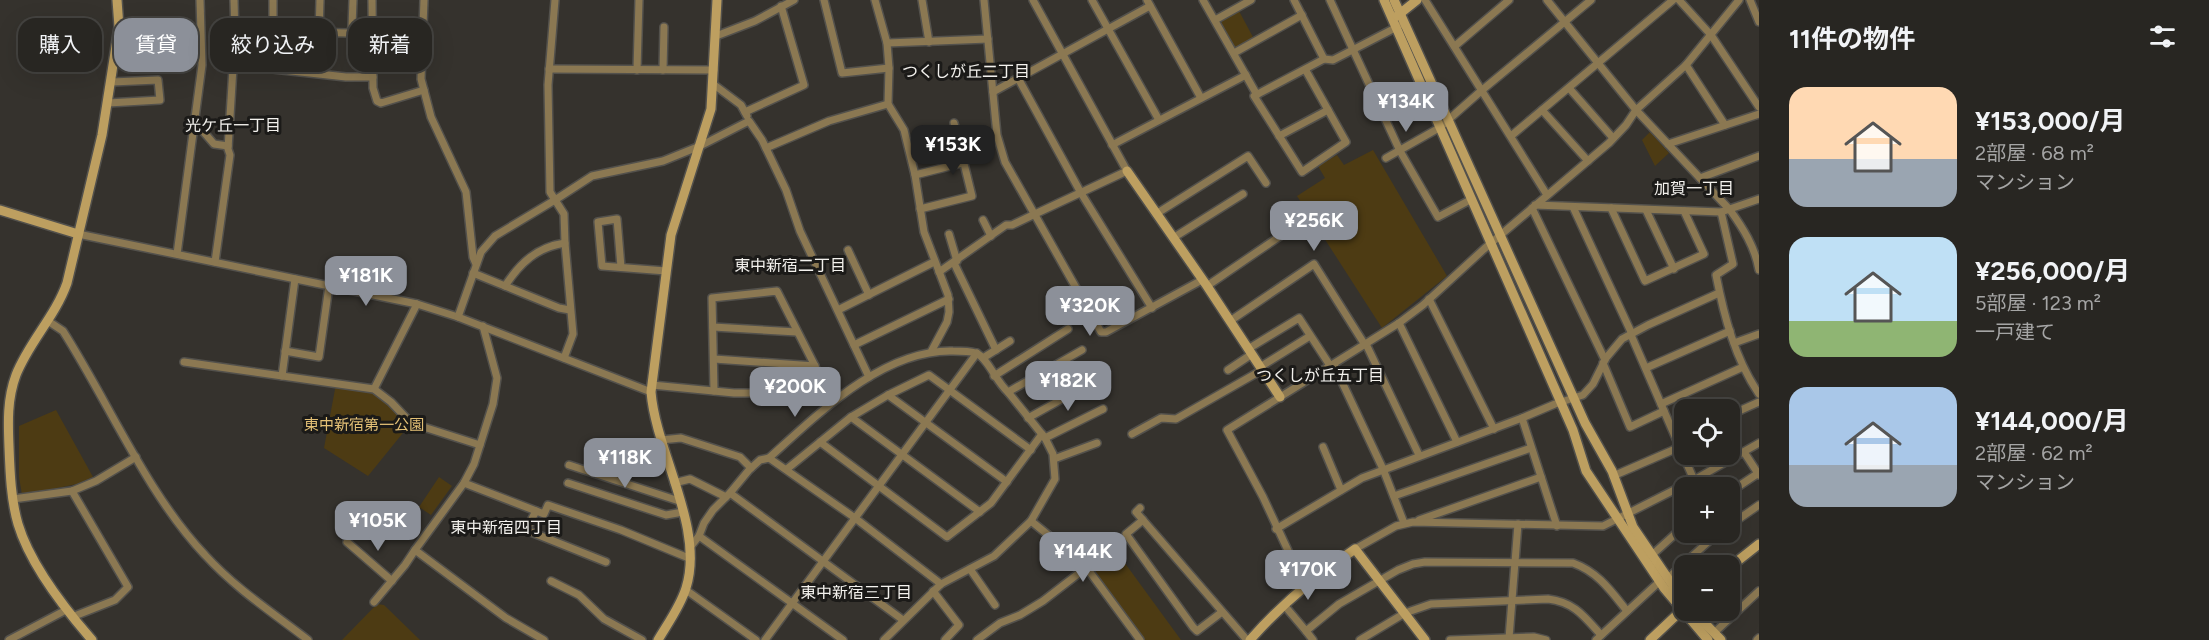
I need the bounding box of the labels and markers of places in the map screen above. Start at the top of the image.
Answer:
pin: ¥134K [1364,82,1448,133]
pin: ¥153K [911,125,995,176]
pin: ¥256K [1272,201,1356,252]
pin: ¥181K [324,256,408,307]
pin: ¥320K [1048,286,1132,337]
pin: ¥182K [1026,361,1110,412]
pin: ¥200K [753,367,837,418]
pin: ¥118K [583,438,667,489]
pin: ¥105K [336,501,420,552]
pin: ¥144K [1041,532,1125,583]
pin: ¥170K [1266,550,1350,601]

